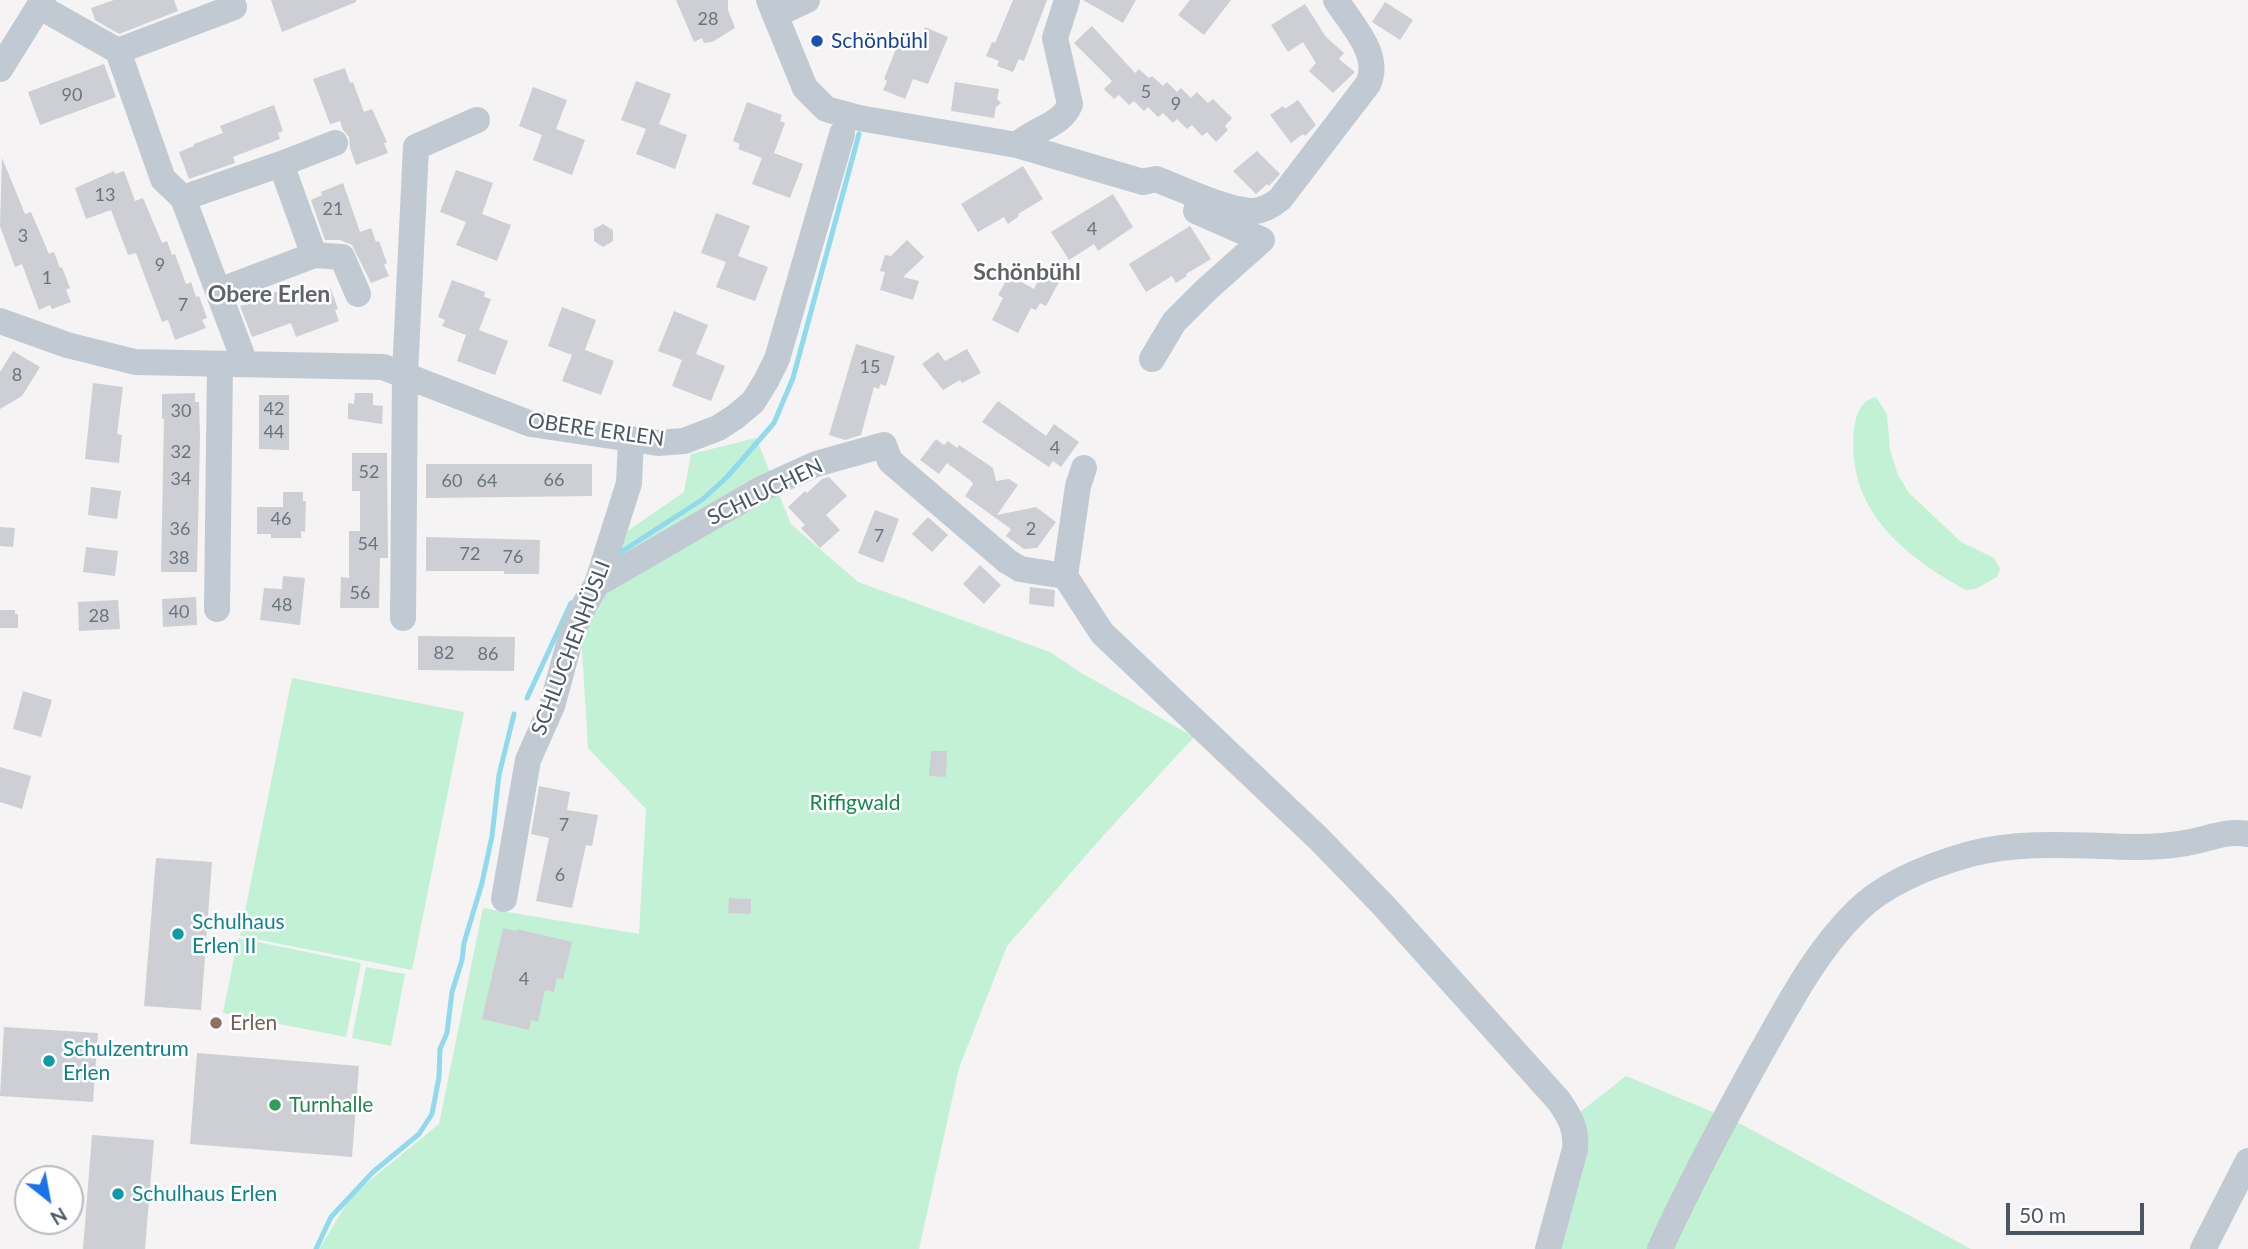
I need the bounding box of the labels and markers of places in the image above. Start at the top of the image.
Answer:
place label: Schönbühl [831,28,928,54]
marker: Schönbühl [809,33,825,49]
place label: Schulhaus Erlen II [192,909,285,959]
marker: Schulhaus Erlen II [170,926,186,942]
place label: Erlen [230,1010,277,1036]
marker: Erlen [208,1015,224,1031]
place label: Schulzentrum Erlen [63,1036,189,1086]
marker: Schulzentrum Erlen [41,1053,57,1069]
place label: Turnhalle [289,1092,373,1118]
marker: Turnhalle [267,1097,283,1113]
place label: Schulhaus Erlen [132,1181,277,1207]
marker: Schulhaus Erlen [110,1186,126,1202]

